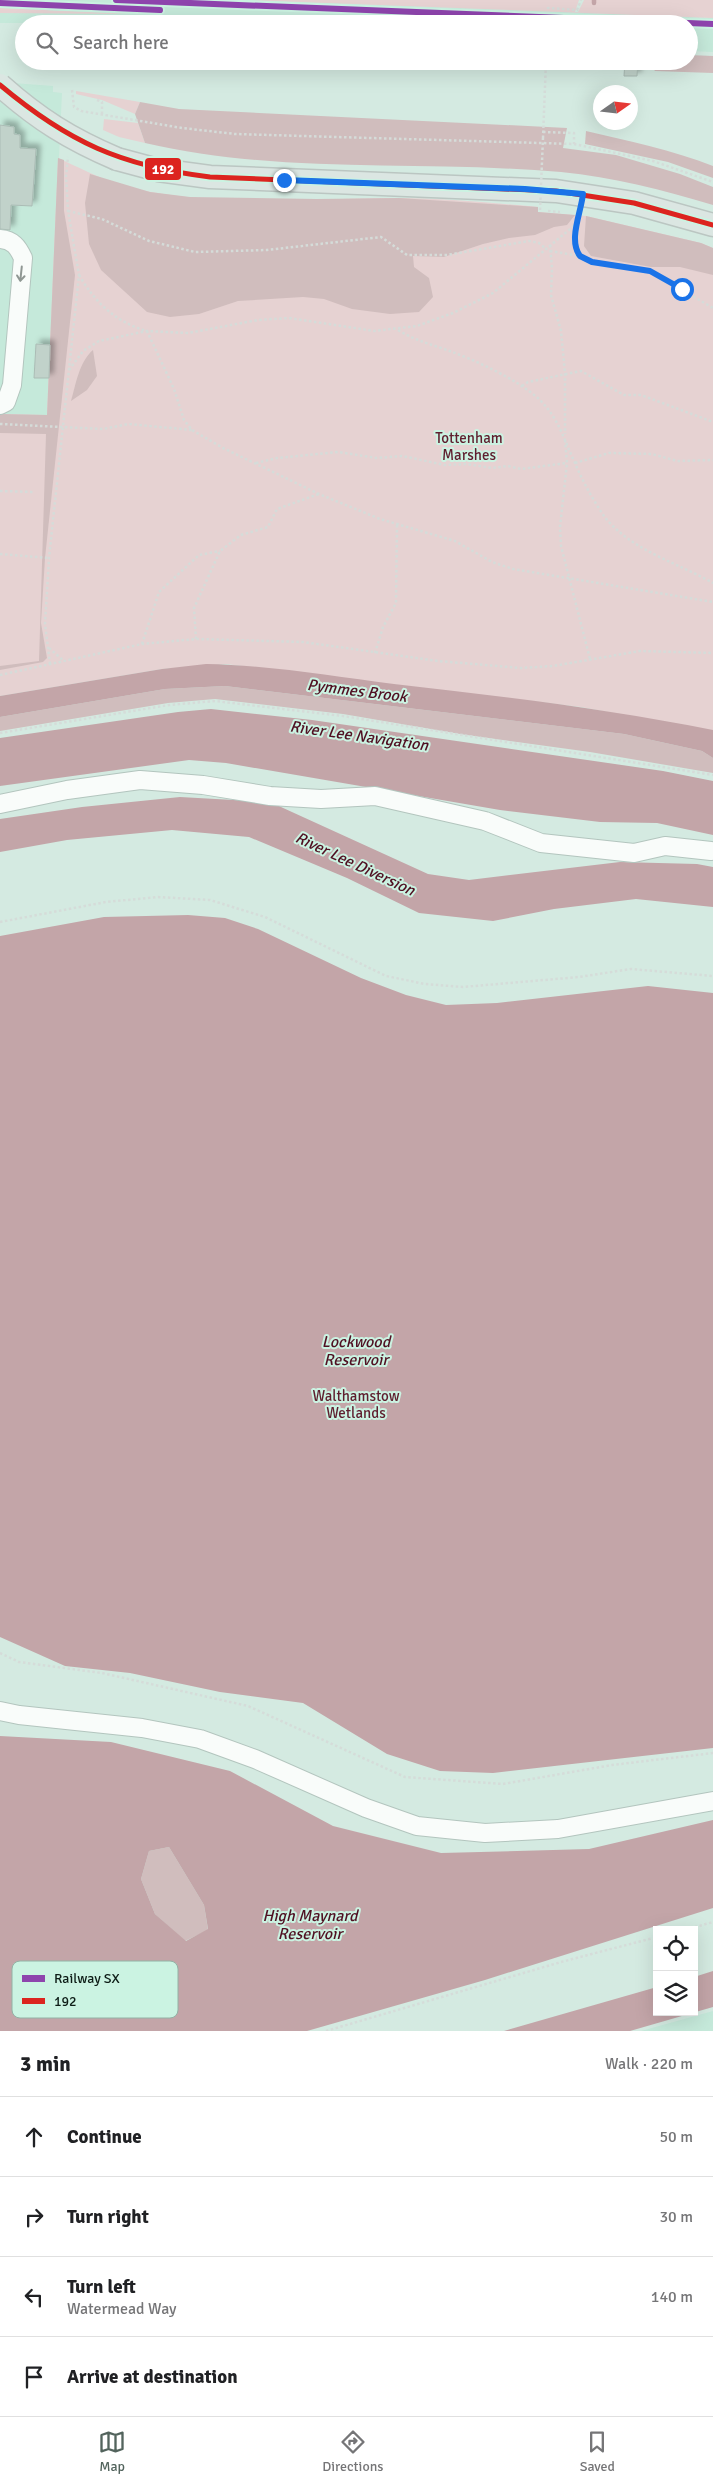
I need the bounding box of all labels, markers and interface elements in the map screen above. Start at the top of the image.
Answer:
search box [15,15,698,70]
icon: search [33,29,61,57]
text: Search here [73,31,169,55]
north arrow [593,85,638,130]
line badge: 192 [144,157,182,181]
text: 192 [152,161,174,178]
route end [273,169,296,192]
one-way arrow [16,266,26,282]
route start [671,278,694,301]
park label: Tottenham Marshes [435,429,503,464]
water label: Pymmes Brook [306,675,410,707]
water label: River Lee Navigation [289,716,431,756]
water label: River Lee Diversion [292,828,419,901]
water label: Lockwood Reservoir [322,1332,393,1370]
park label: Walthamstow Wetlands [312,1387,400,1422]
water label: High Maynard Reservoir [262,1906,360,1944]
map controls [653,1926,698,2016]
button: locate [653,1926,698,1971]
legend [12,1961,178,2018]
text: Railway SX [54,1970,120,1987]
button: layers [653,1971,698,2016]
text: 192 [54,1993,77,2010]
text: 3 min [20,2051,71,2077]
text: Walk · 220 m [605,2054,693,2074]
icon: ahead [20,2123,48,2151]
text: Continue [67,2125,142,2149]
text: 50 m [659,2127,693,2147]
icon: right [20,2203,48,2231]
text: Turn right [67,2205,149,2229]
text: 30 m [659,2207,693,2227]
text: Turn left [67,2275,136,2299]
icon: left [20,2283,48,2311]
text: 140 m [651,2287,693,2307]
text: Watermead Way [67,2299,177,2319]
icon: arrive [20,2363,48,2391]
text: Arrive at destination [67,2365,238,2389]
tab: Map [98,2428,126,2475]
tab: Directions [322,2428,383,2475]
tab: Saved [580,2428,615,2475]

